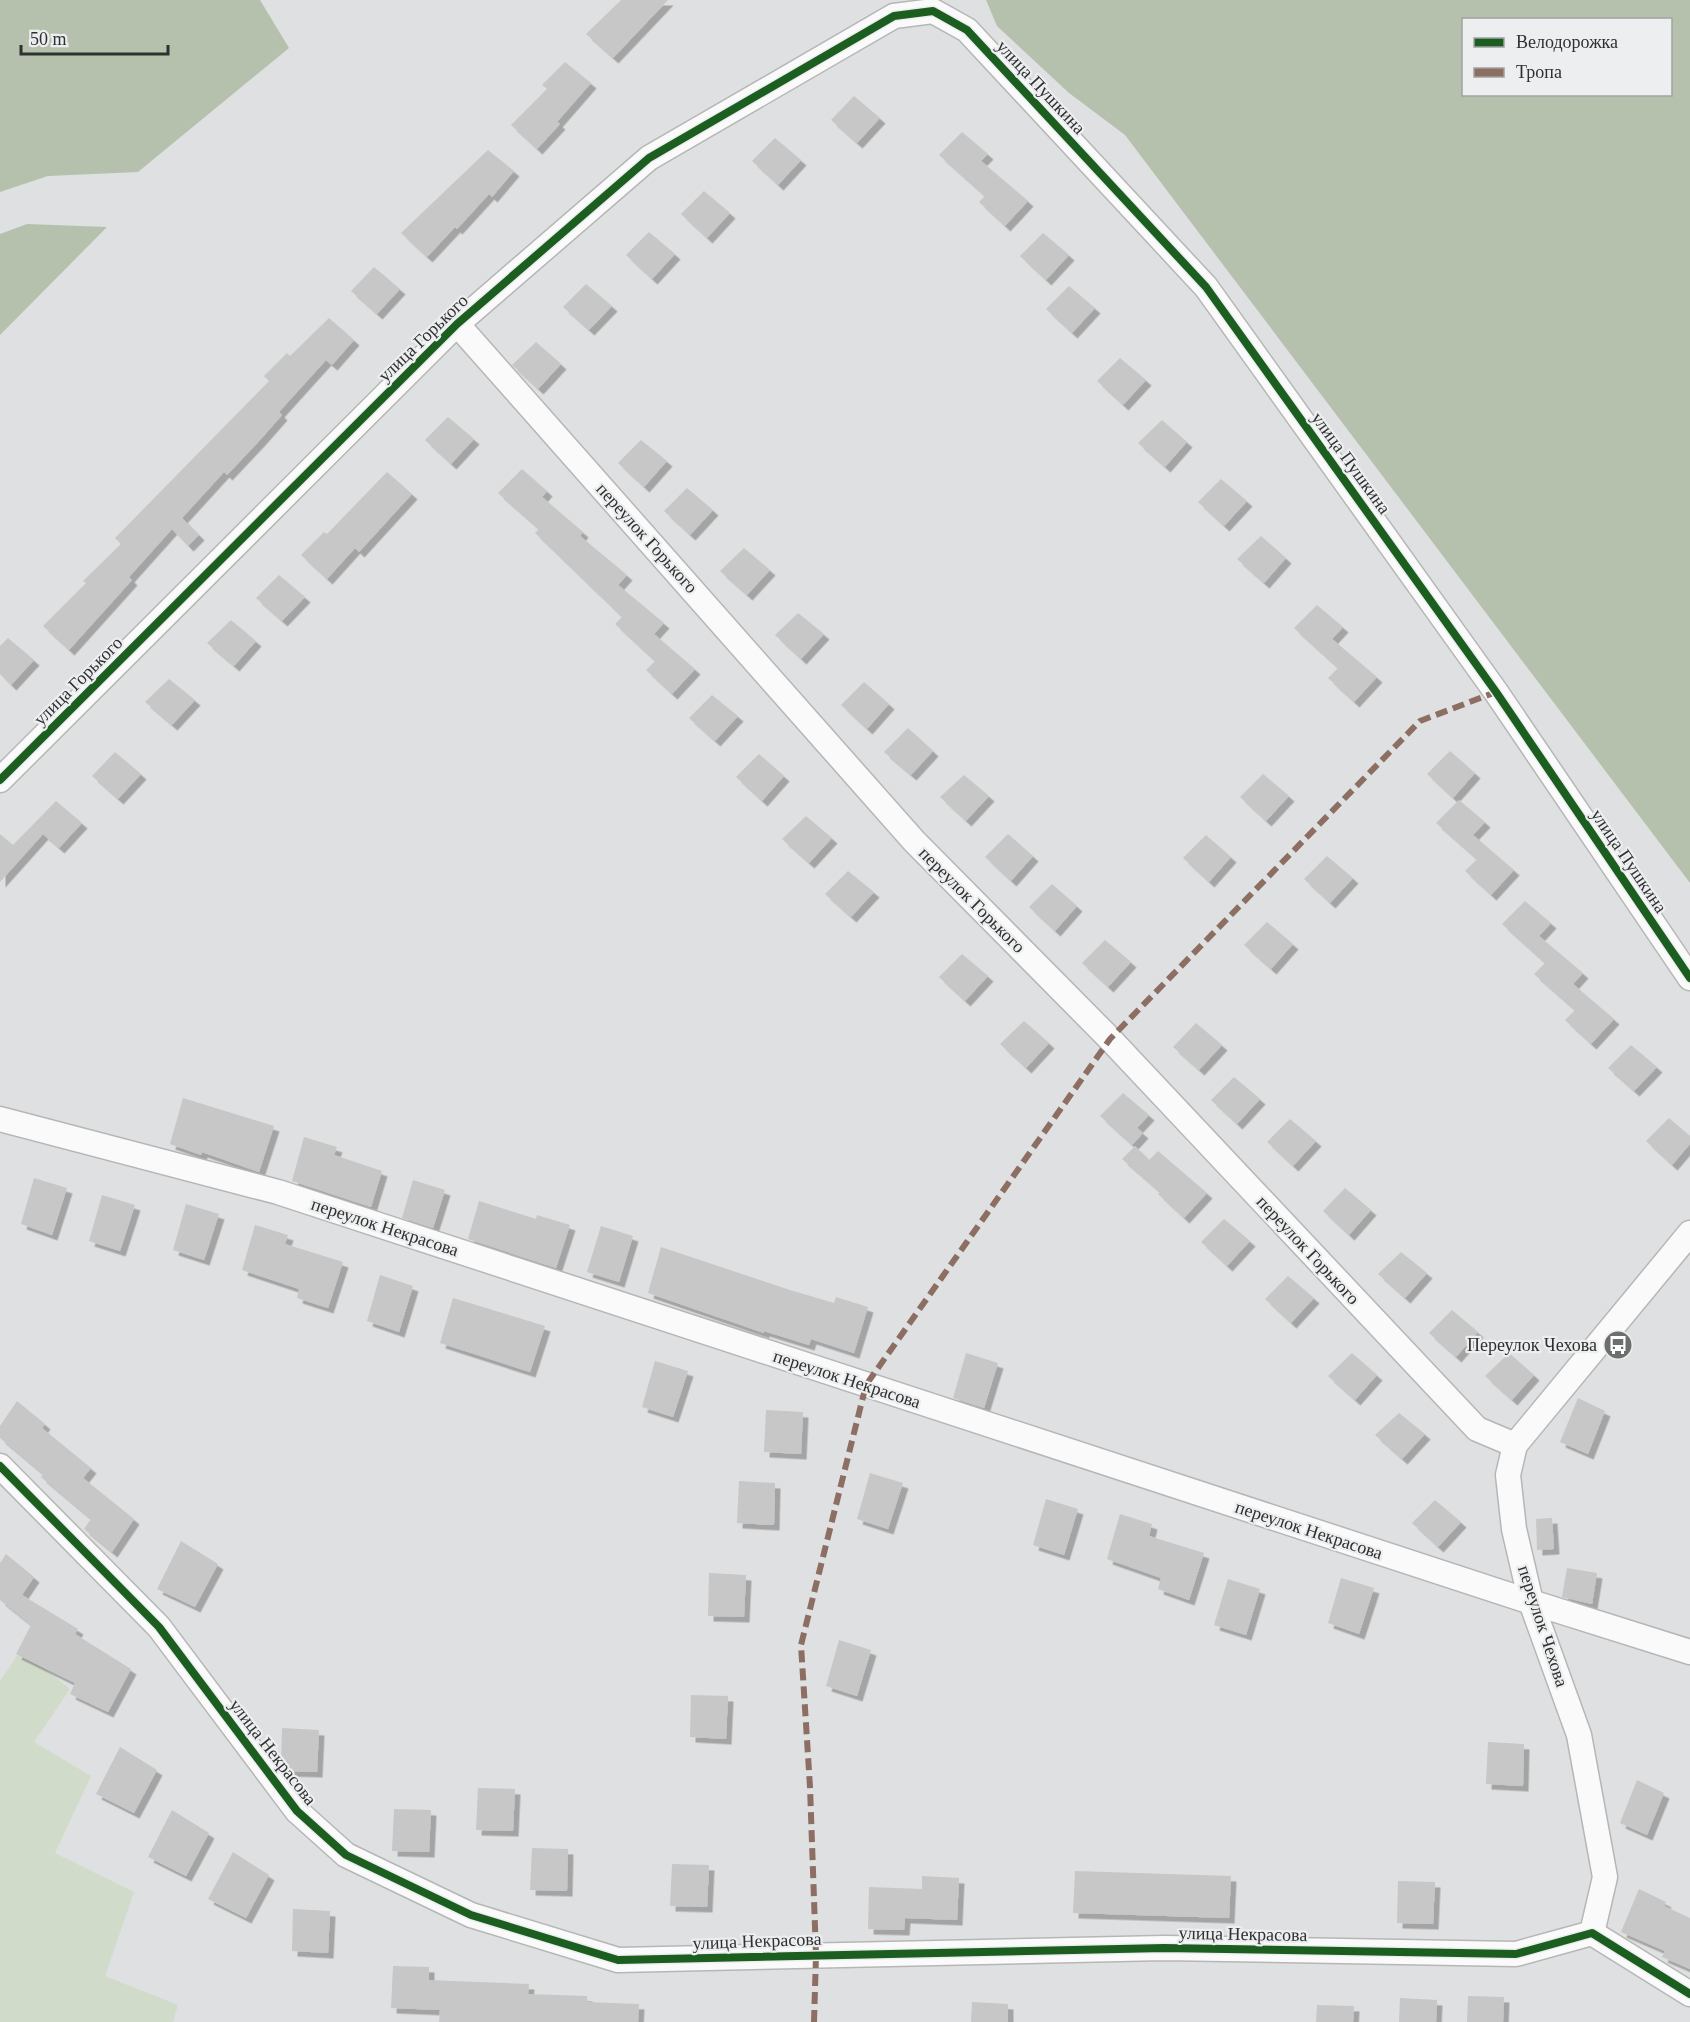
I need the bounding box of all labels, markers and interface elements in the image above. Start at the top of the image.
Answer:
scale bar [21,18,168,56]
legend [1462,18,1672,96]
text: 50 m [30,29,67,49]
text: Велодорожка [1516,32,1618,52]
street label: улица Пушкина [992,36,1090,138]
text: Тропа [1516,62,1562,82]
street label: улица Горького [374,290,472,386]
street label: улица Пушкина [1307,408,1395,518]
street label: переулок Горького [592,479,702,597]
street label: улица Горького [30,633,126,729]
street label: улица Пушкина [1587,805,1671,917]
street label: переулок Горького [915,843,1029,957]
street label: переулок Горького [1252,1191,1364,1309]
street label: переулок Некрасова [309,1194,461,1260]
bus stop icon: Переулок Чехова [1602,1329,1634,1361]
place label: Переулок Чехова [1467,1335,1597,1355]
street label: переулок Некрасова [771,1346,923,1412]
street label: переулок Некрасова [1233,1497,1385,1563]
street label: переулок Чехова [1514,1563,1572,1689]
street label: улица Некрасова [225,1695,321,1809]
street label: улица Некрасова [1178,1923,1308,1945]
street label: улица Некрасова [692,1929,822,1953]

